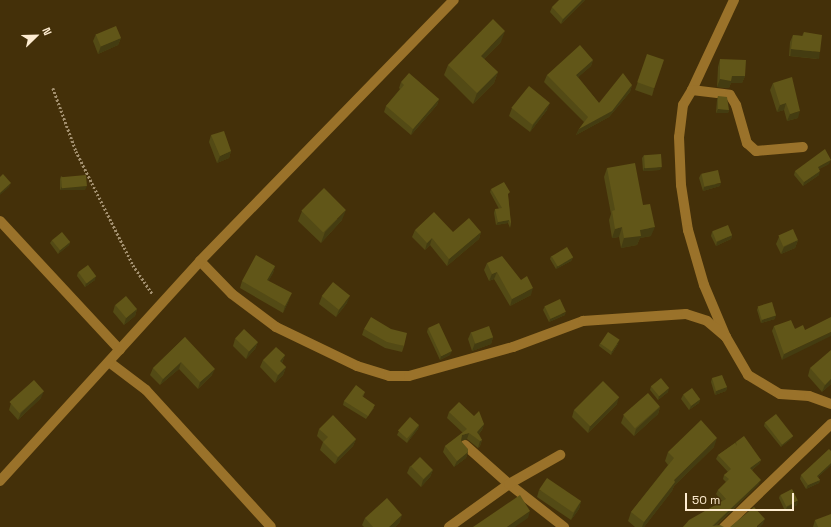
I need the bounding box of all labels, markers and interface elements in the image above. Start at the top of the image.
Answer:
north arrow [16,16,56,56]
text: N [39,25,55,37]
scale bar [687,485,796,511]
text: 50 m [692,492,720,508]

